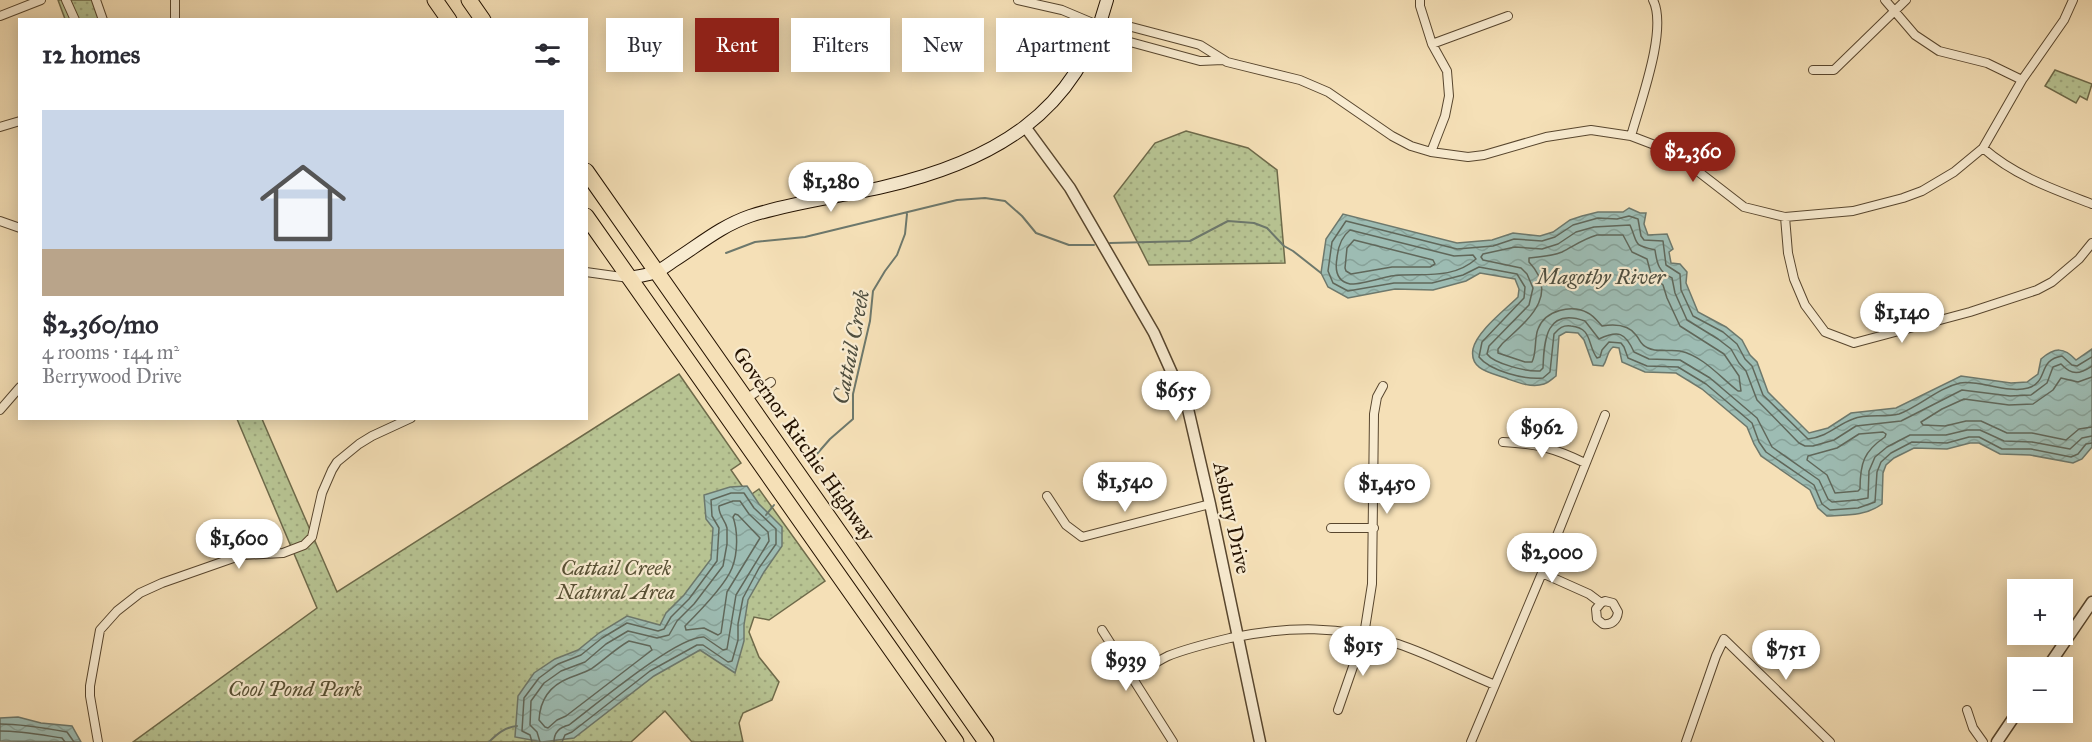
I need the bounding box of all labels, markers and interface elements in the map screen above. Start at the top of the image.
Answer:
chip: Buy [606,18,683,72]
chip: Rent [695,18,779,72]
chip: Filters [791,18,890,72]
chip: New [902,18,984,72]
chip: Apartment [996,18,1132,72]
text: 12 homes [42,38,140,70]
icon: filters [531,38,564,71]
pin: $2,360 [1644,132,1742,183]
text: $2,360 [1664,139,1722,163]
icon: home [249,149,357,257]
pin: $1,280 [782,162,880,213]
text: $1,280 [802,169,860,193]
water label: Magothy River [1534,263,1667,290]
water label: Cattail Creek [827,287,875,407]
pin: $1,140 [1853,293,1951,344]
text: $1,140 [1874,300,1930,324]
text: $2,360/mo [42,308,159,340]
text: 4 rooms · 144 m² [42,340,179,364]
street label: Governor Ritchie Highway [727,342,882,547]
text: Berrywood Drive [42,364,182,388]
pin: $655 [1140,371,1212,422]
text: $655 [1156,378,1196,402]
pin: $962 [1506,408,1578,459]
text: $962 [1521,415,1563,439]
street label: Asbury Drive [1207,459,1257,577]
pin: $1,540 [1076,462,1174,513]
pin: $1,450 [1338,464,1436,515]
text: $1,540 [1097,469,1153,493]
text: $1,450 [1358,471,1416,495]
pin: $1,600 [190,519,288,570]
text: $1,600 [210,526,268,550]
pin: $2,000 [1503,533,1601,584]
text: $2,000 [1521,540,1583,564]
park label: Cattail Creek Natural Area [556,555,675,605]
map controls [2007,579,2073,723]
button: + [2007,579,2073,645]
pin: $915 [1327,626,1399,677]
pin: $751 [1750,630,1822,681]
text: $915 [1343,633,1383,657]
text: $751 [1766,637,1806,661]
pin: $939 [1090,641,1162,692]
text: $939 [1105,648,1147,672]
button: − [2007,657,2073,723]
park label: Cool Pond Park [228,676,363,702]

